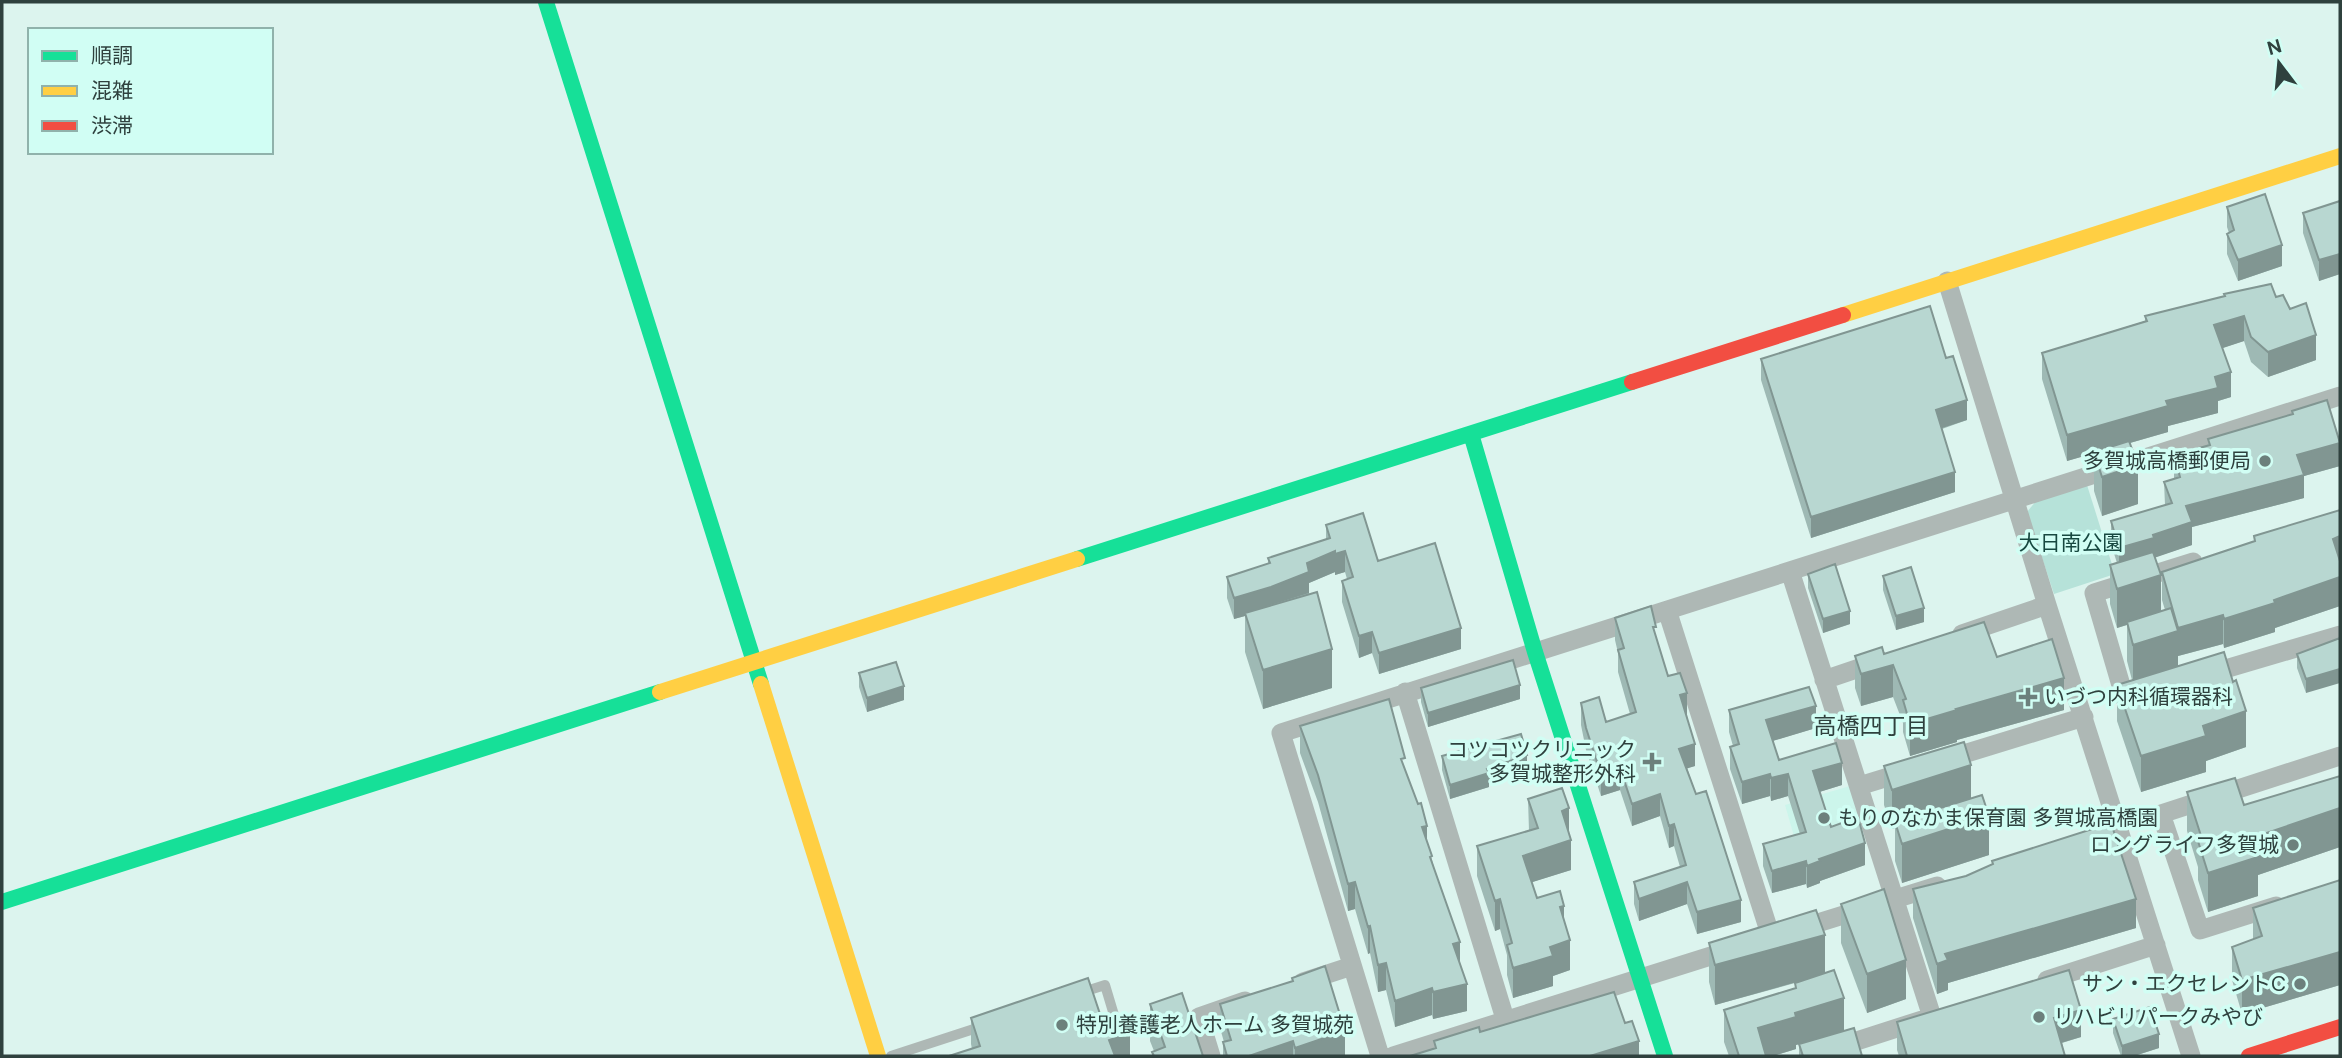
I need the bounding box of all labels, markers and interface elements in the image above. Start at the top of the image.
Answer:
legend [28,28,273,154]
north arrow [2244,28,2314,98]
text: N [2264,33,2285,61]
text: 順調 [91,42,133,70]
text: 混雑 [91,77,133,105]
text: 渋滞 [91,112,133,140]
place label: 多賀城高橋郵便局 [2083,447,2251,475]
marker: 多賀城高橋郵便局 [2257,453,2273,469]
park label: 大日南公園 [2019,529,2124,557]
place label: いづつ内科循環器科 [2044,683,2233,711]
marker: いづつ内科循環器科 [2018,687,2038,707]
district label: 高橋四丁目 [1814,711,1929,741]
place label: コツコツクリニック 多賀城整形外科 [1447,736,1636,788]
marker: コツコツクリニック 多賀城整形外科 [1642,752,1662,772]
place label: もりのなかま保育園 多賀城高橋園 [1838,804,2159,832]
marker: もりのなかま保育園 多賀城高橋園 [1816,810,1832,826]
place label: ロングライフ多賀城 [2090,831,2279,859]
marker: ロングライフ多賀城 [2285,837,2301,853]
place label: サン・エクセレントC [2082,970,2286,998]
marker: サン・エクセレントC [2292,976,2308,992]
place label: リハビリパークみやび [2053,1003,2263,1031]
marker: リハビリパークみやび [2031,1009,2047,1025]
place label: 特別養護老人ホーム 多賀城苑 [1076,1011,1354,1039]
marker: 特別養護老人ホーム 多賀城苑 [1054,1017,1070,1033]

